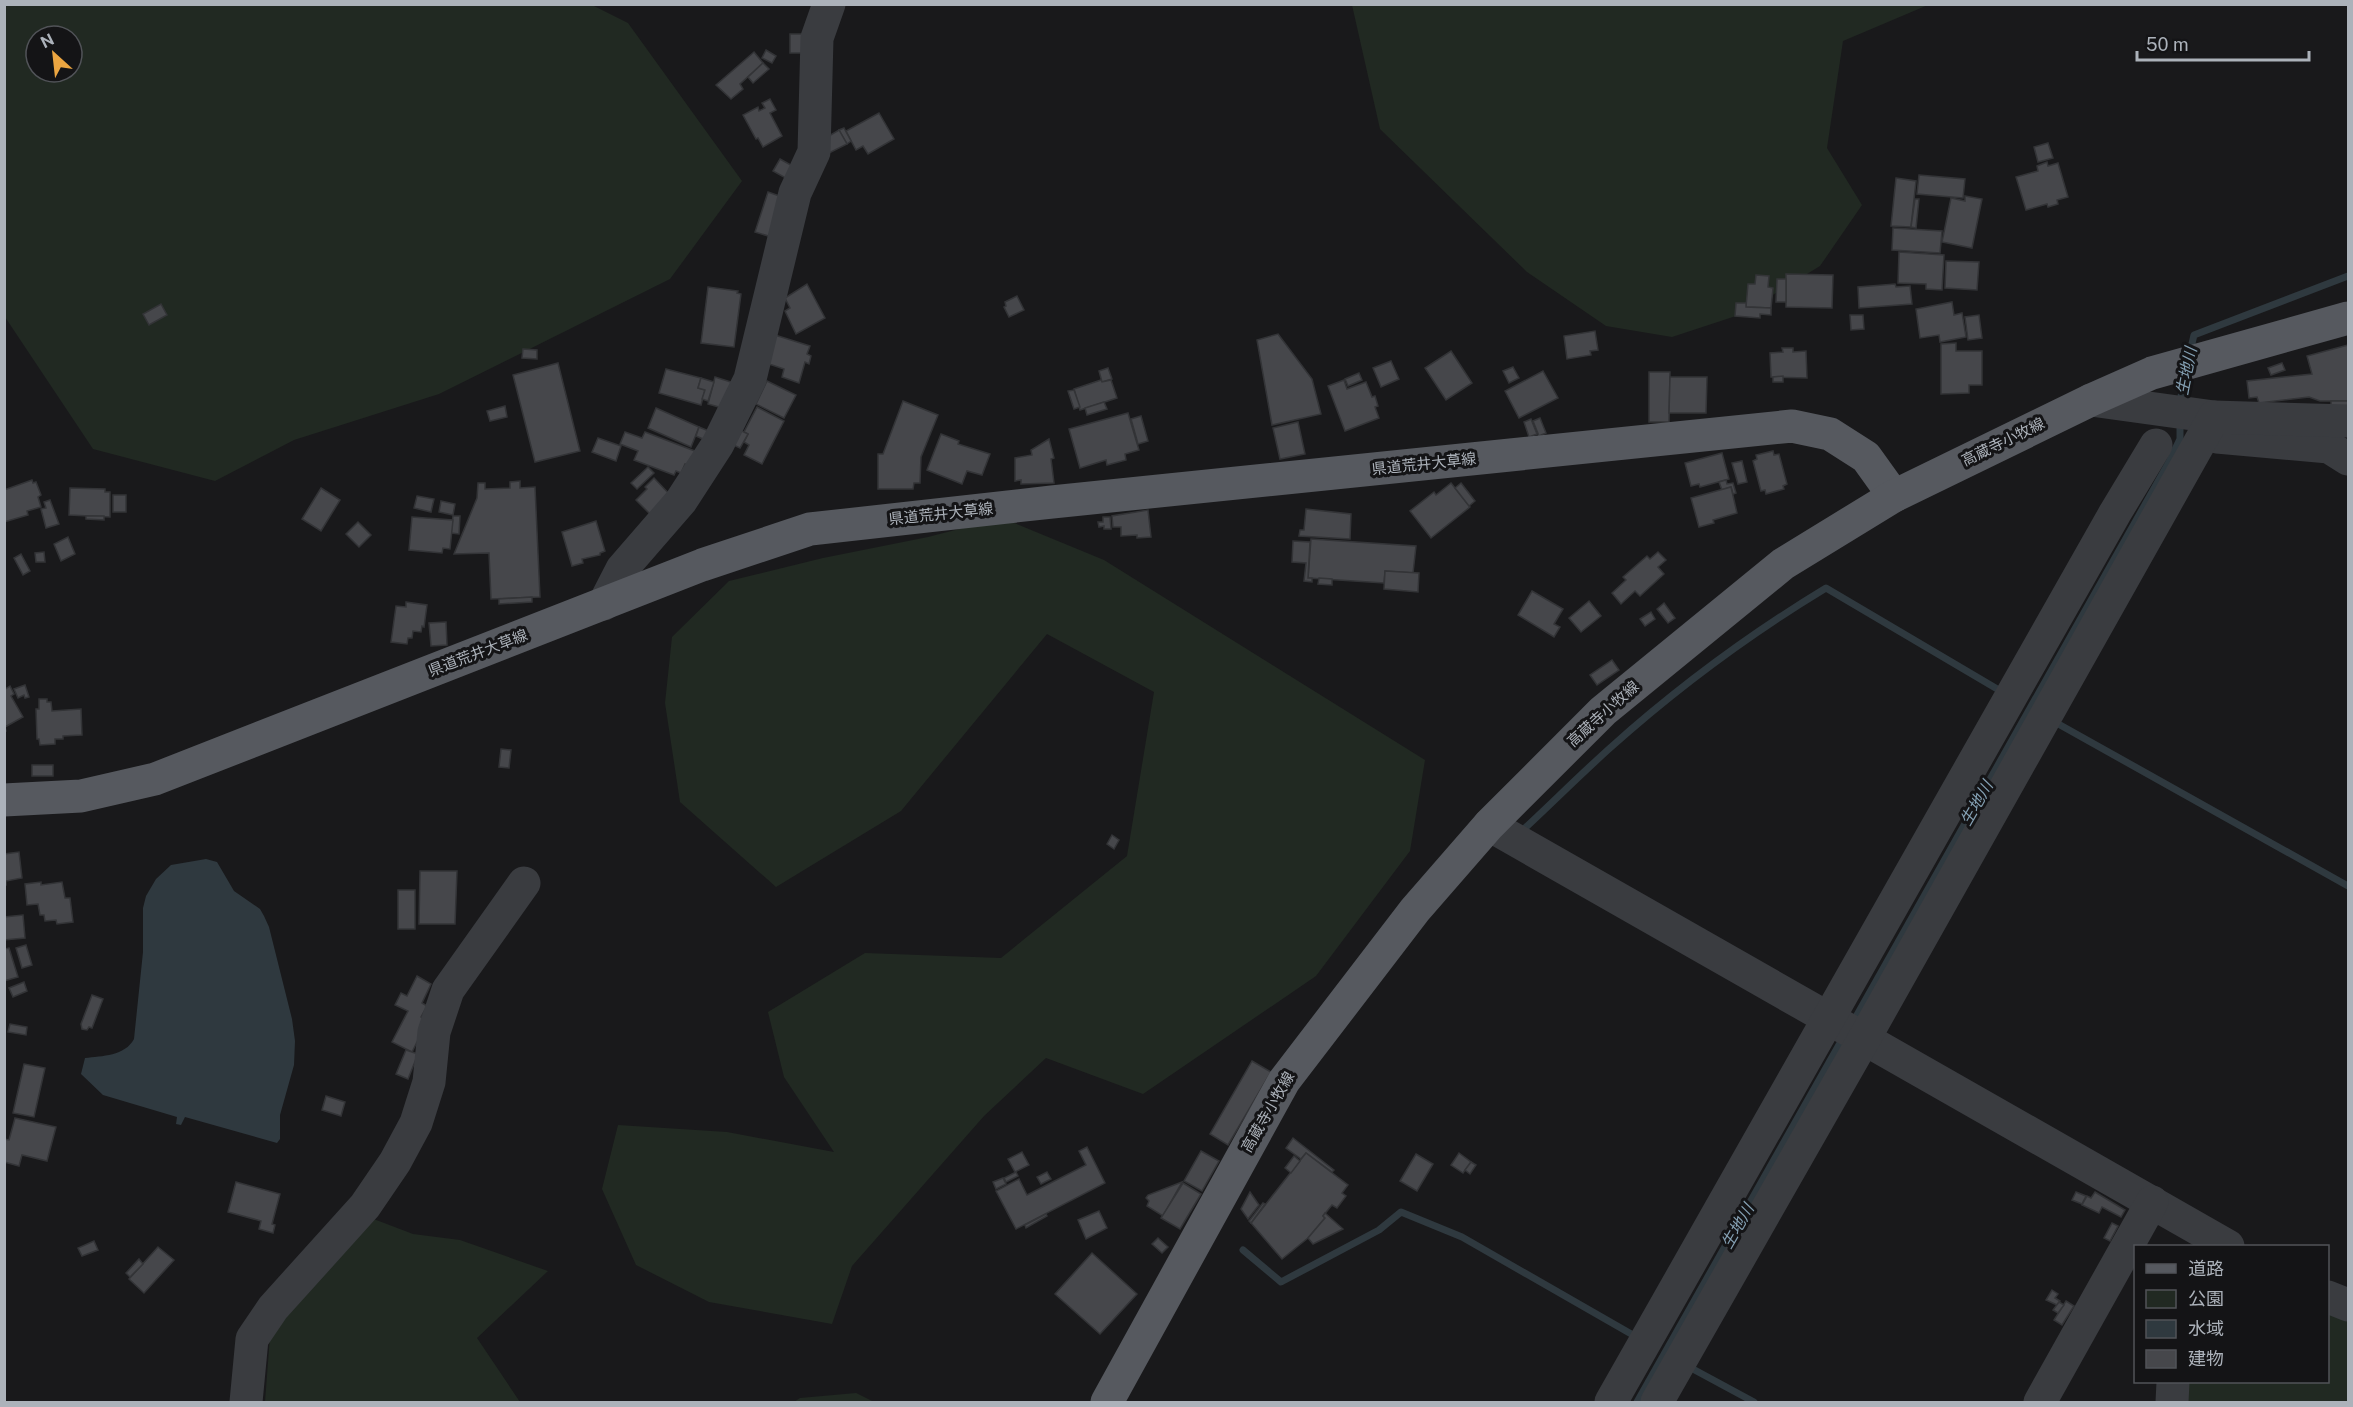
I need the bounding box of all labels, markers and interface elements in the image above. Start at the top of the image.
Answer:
north arrow [24,24,84,84]
scale bar [2137,24,2310,62]
text: N [38,30,57,52]
text: 50 m [2146,34,2189,55]
water label: 生地川 [2173,344,2201,396]
street label: 高蔵寺小牧線 [1959,414,2047,469]
street label: 県道荒井大草線 [1371,450,1477,477]
street label: 県道荒井大草線 [888,500,994,527]
street label: 県道荒井大草線 [426,626,530,679]
street label: 高蔵寺小牧線 [1564,677,1642,750]
water label: 生地川 [1956,776,1998,829]
street label: 高蔵寺小牧線 [1238,1069,1297,1155]
water label: 生地川 [1717,1199,1759,1252]
legend [2134,1245,2329,1383]
text: 道路 [2188,1258,2224,1279]
text: 公園 [2188,1288,2224,1309]
text: 水域 [2188,1318,2224,1339]
text: 建物 [2188,1348,2224,1369]

